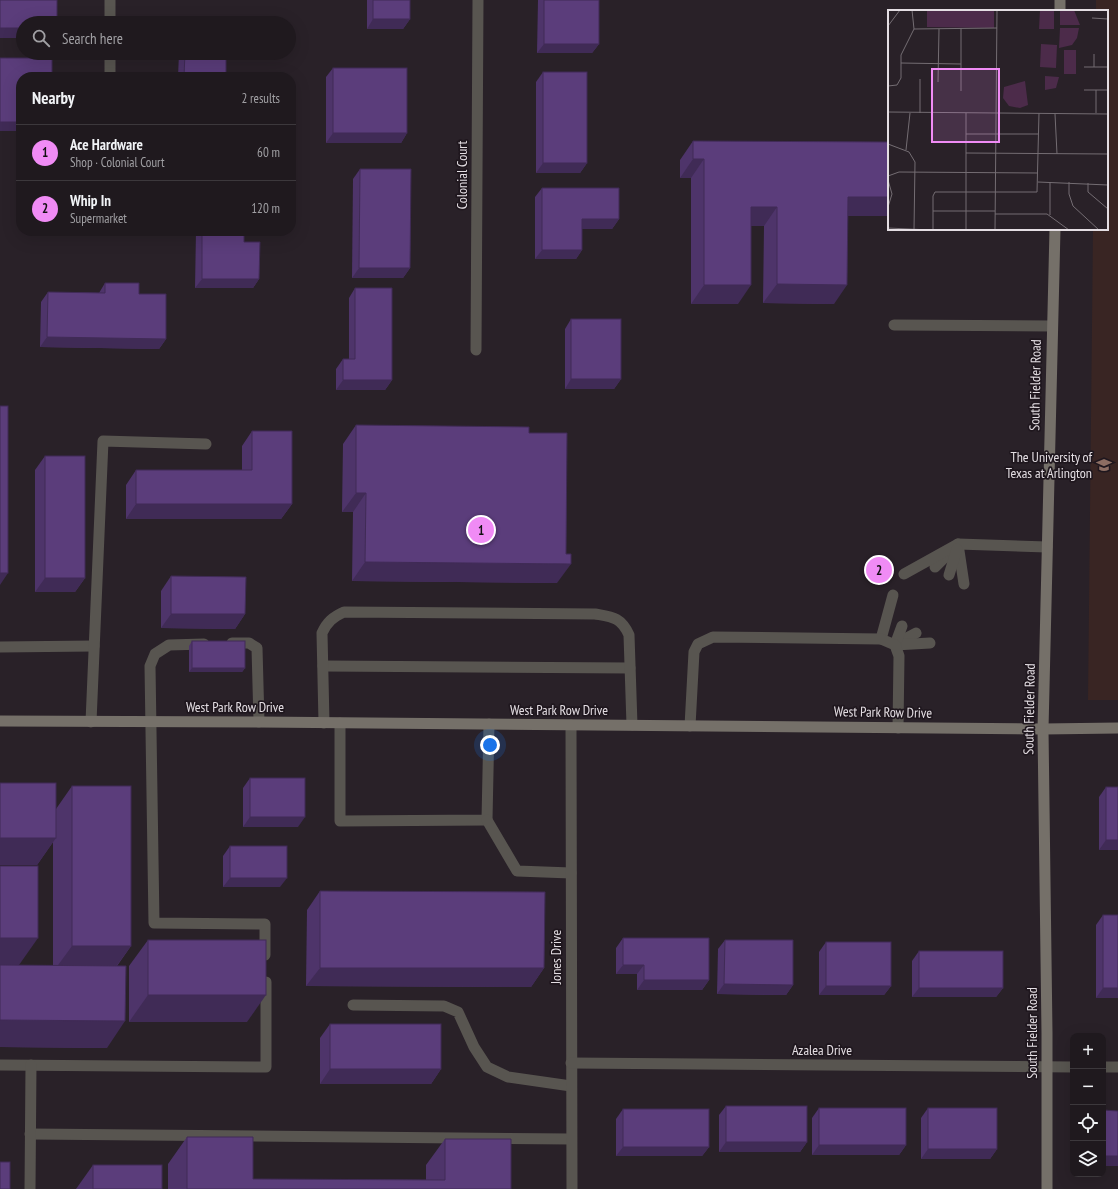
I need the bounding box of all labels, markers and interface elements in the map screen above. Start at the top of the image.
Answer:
inset map [888,10,1108,230]
search box [16,16,296,60]
icon: search [30,27,52,49]
text: Search here [62,29,123,48]
text: Nearby [32,87,75,109]
text: 2 results [241,90,280,107]
text: Ace Hardware [70,135,143,154]
street label: Colonial Court [453,141,471,209]
text: 1 [42,144,48,161]
text: 60 m [257,144,280,161]
text: Shop · Colonial Court [70,154,165,171]
text: Whip In [70,191,111,210]
text: 2 [42,200,48,217]
text: 120 m [251,200,280,217]
text: Supermarket [70,210,127,227]
street label: South Fielder Road [1025,339,1045,431]
place label: The University of Texas at Arlington [1006,448,1092,482]
school or university icon: The University of Texas at Arlington [1095,456,1113,474]
pin: 1 [468,515,494,545]
pin: 2 [866,555,892,585]
street label: South Fielder Road [1019,663,1039,755]
street label: West Park Row Drive [186,698,284,716]
street label: West Park Row Drive [510,701,608,719]
street label: West Park Row Drive [834,702,932,722]
your location [480,735,500,755]
street label: Jones Drive [547,930,565,985]
street label: South Fielder Road [1023,987,1041,1079]
map controls [1070,1033,1106,1177]
button: + [1070,1033,1106,1069]
street label: Azalea Drive [792,1041,852,1059]
button: − [1070,1069,1106,1105]
button: locate [1070,1105,1106,1141]
button: layers [1070,1141,1106,1177]

